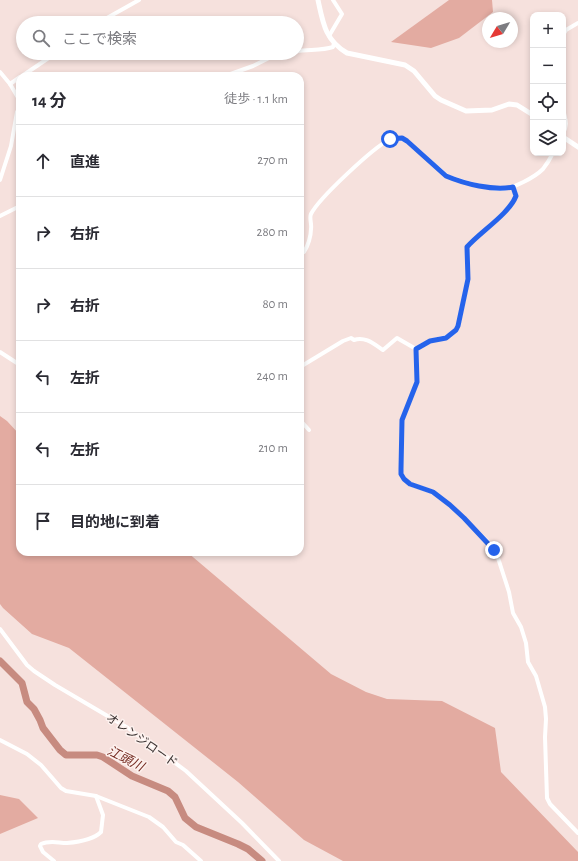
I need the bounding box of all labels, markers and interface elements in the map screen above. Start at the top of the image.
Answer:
north arrow [482,12,518,48]
map controls [530,12,566,156]
button: + [530,12,566,48]
search box [16,16,304,60]
icon: search [30,27,52,49]
text: ここで検索 [62,32,137,47]
button: − [530,48,566,84]
button: locate [530,84,566,120]
text: 14 分 [32,92,66,109]
text: 徒歩 · 1.1 km [224,93,288,106]
button: layers [530,120,566,156]
route start [381,130,399,148]
icon: ahead [32,150,54,172]
text: 270 m [257,154,288,167]
text: 直進 [70,155,100,170]
icon: right [32,222,54,244]
text: 280 m [257,226,288,239]
text: 右折 [70,227,100,242]
icon: right [32,294,54,316]
text: 80 m [262,298,288,311]
text: 右折 [70,299,100,314]
icon: left [32,366,54,388]
text: 240 m [256,370,288,383]
text: 左折 [70,371,100,386]
icon: left [32,438,54,460]
text: 210 m [258,442,288,455]
text: 左折 [70,443,100,458]
icon: arrive [32,510,54,532]
text: 目的地に到着 [70,515,160,530]
route end [485,541,503,559]
street label: オレンジロード [104,711,180,769]
water label: 江頭川 [105,744,148,775]

